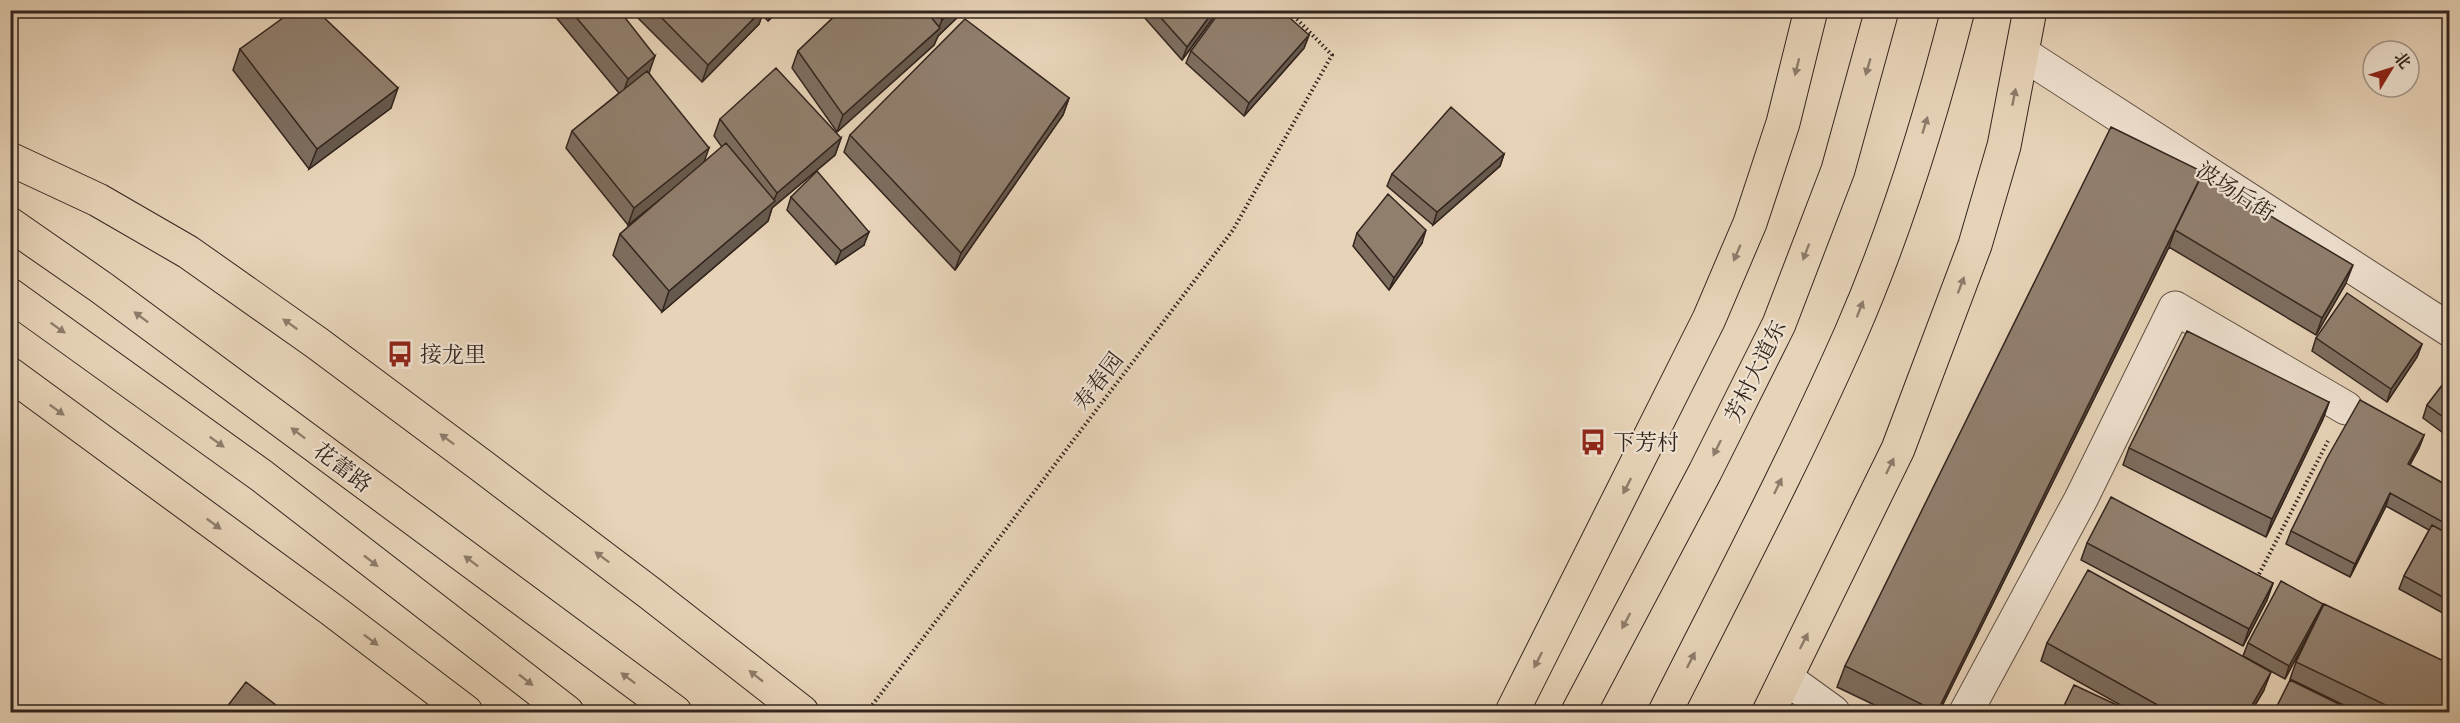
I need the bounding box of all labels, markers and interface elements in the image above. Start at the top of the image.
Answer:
north arrow [2361,39,2421,99]
text: 北 [2387,48,2415,75]
one-way arrow [1792,58,1802,77]
one-way arrow [1862,58,1872,76]
one-way arrow [2010,88,2019,107]
one-way arrow [1921,116,1930,134]
street label: 波场后街 [2189,156,2280,231]
one-way arrow [1801,243,1811,261]
one-way arrow [1732,244,1742,262]
one-way arrow [1956,275,1966,293]
one-way arrow [1856,300,1865,318]
one-way arrow [133,311,148,323]
street label: 芳村大道东 [1719,316,1796,429]
one-way arrow [282,318,297,330]
one-way arrow [50,322,66,334]
bus stop icon: 接龙里 [385,339,415,369]
place label: 接龙里 [420,341,486,373]
street label: 寿春园 [1068,347,1133,419]
one-way arrow [49,403,64,415]
one-way arrow [290,427,306,439]
bus stop icon: 下芳村 [1578,427,1608,457]
place label: 下芳村 [1613,429,1679,461]
one-way arrow [439,434,454,446]
one-way arrow [209,436,224,448]
street label: 花蕾路 [305,437,377,502]
one-way arrow [1712,440,1722,457]
one-way arrow [1885,458,1894,475]
one-way arrow [1622,477,1632,494]
one-way arrow [1774,477,1783,494]
one-way arrow [207,518,222,530]
one-way arrow [595,551,610,563]
one-way arrow [364,554,379,566]
one-way arrow [463,555,479,568]
one-way arrow [1621,613,1631,630]
one-way arrow [1800,633,1809,650]
one-way arrow [363,634,379,646]
one-way arrow [1534,651,1543,668]
one-way arrow [1687,652,1696,669]
one-way arrow [748,670,764,683]
one-way arrow [620,672,635,684]
one-way arrow [518,674,533,686]

